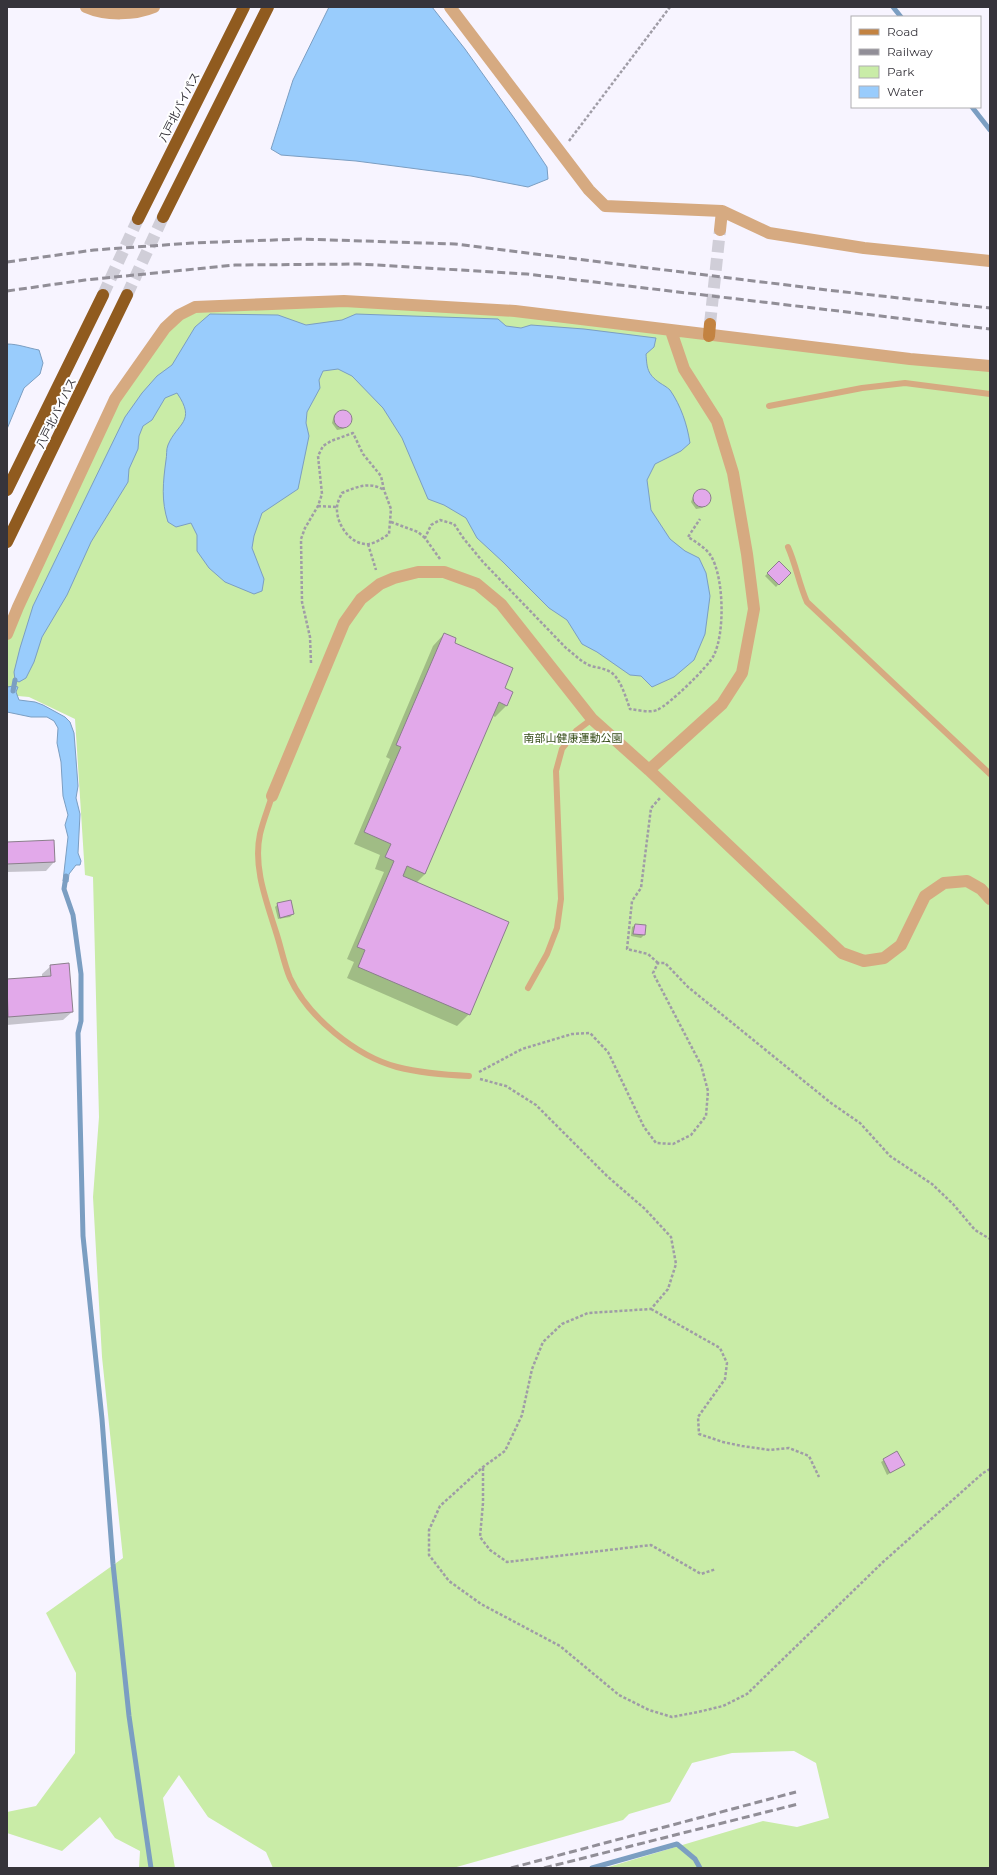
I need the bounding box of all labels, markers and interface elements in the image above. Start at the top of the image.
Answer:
legend [851,16,981,108]
text: Road [887,24,918,39]
text: Railway [887,44,933,59]
text: Park [887,64,915,79]
street label: 八戸北バイパス [155,70,203,144]
text: Water [887,84,924,99]
street label: 八戸北バイパス [33,375,79,451]
park label: 南部山健康運動公園 [524,731,623,745]

